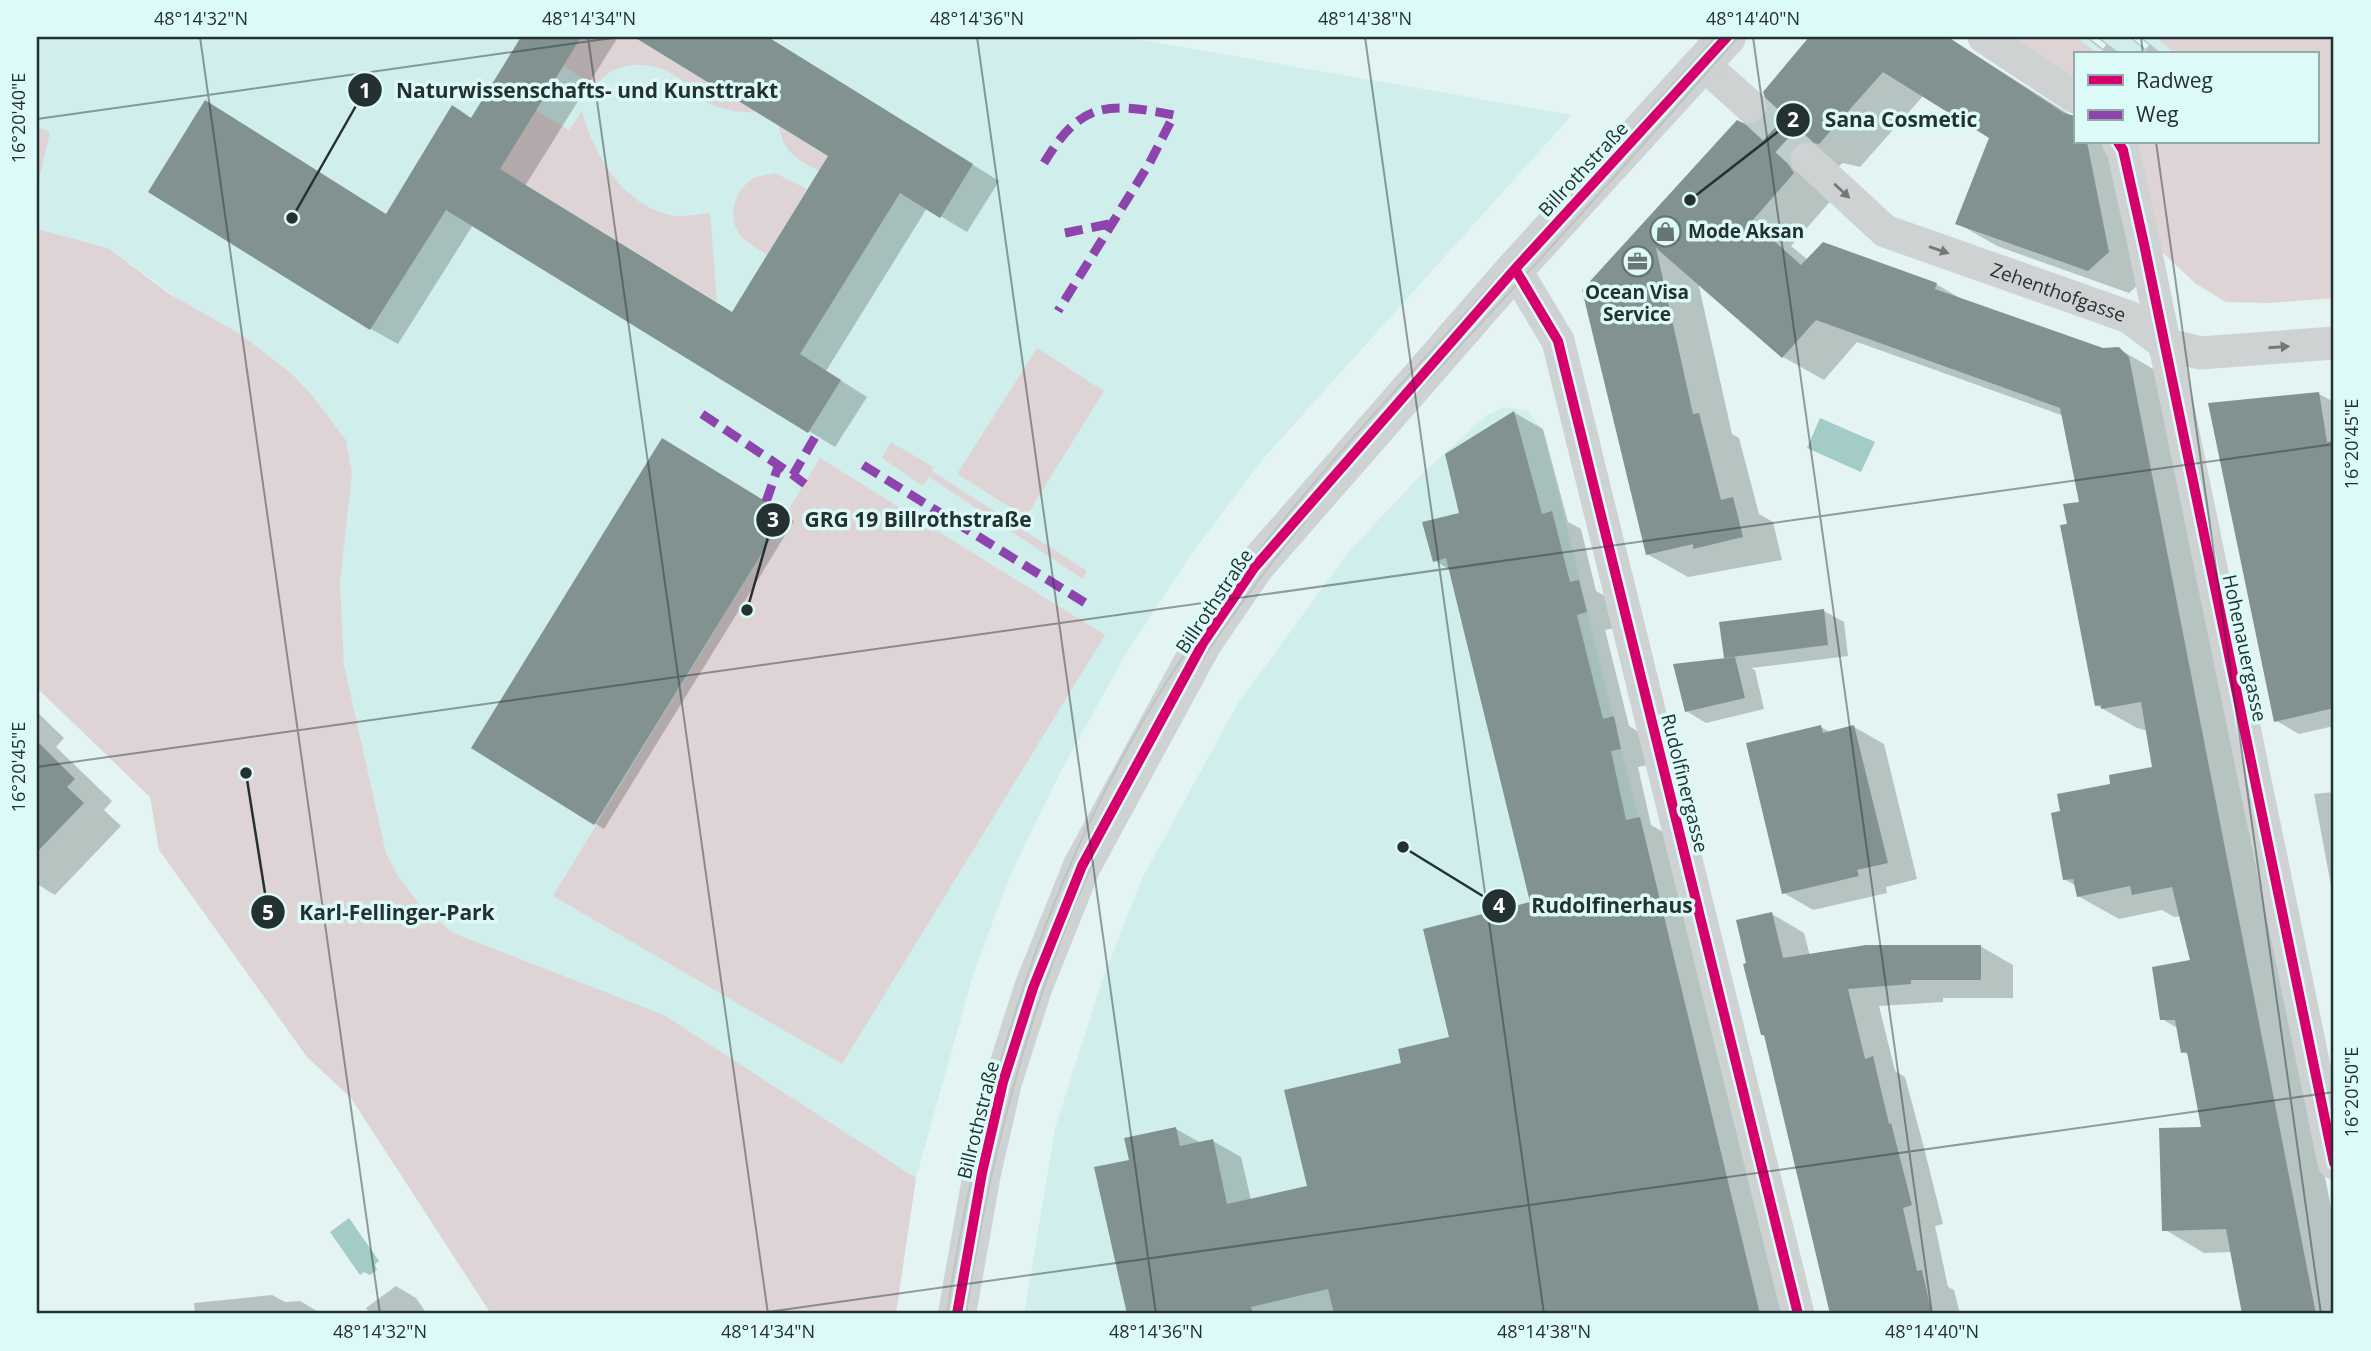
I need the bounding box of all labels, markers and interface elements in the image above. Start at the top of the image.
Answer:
text: 48°14'32"N [154,6,248,30]
text: 48°14'34"N [542,6,636,30]
text: 48°14'36"N [930,6,1024,30]
text: 48°14'38"N [1318,6,1412,30]
text: 48°14'40"N [1706,6,1800,30]
legend [2074,52,2318,144]
text: Radweg [2136,66,2213,94]
callout: Naturwissenschafts- und Kunsttrakt [347,69,793,111]
text: 16°20'40"E [6,73,30,163]
text: 1 [359,76,371,104]
text: Naturwissenschafts- und Kunsttrakt [396,76,778,104]
callout: Sana Cosmetic [1776,99,1991,141]
text: Weg [2136,100,2179,128]
text: 2 [1787,105,1799,133]
text: Sana Cosmetic [1825,105,1977,133]
street label: Billrothstraße [1532,116,1634,222]
one-way arrow [1833,183,1850,199]
shop icon: Mode Aksan [1648,214,1682,248]
place label: Mode Aksan [1688,218,1804,244]
office icon: Ocean Visa Service [1620,244,1654,278]
one-way arrow [1929,245,1950,256]
street label: Zehenthofgasse [1987,256,2129,328]
place label: Ocean Visa Service [1585,279,1689,327]
one-way arrow [2269,341,2291,352]
text: 16°20'45"E [2339,399,2363,489]
callout: GRG 19 Billrothstraße [755,499,1045,541]
text: 3 [767,505,779,533]
text: GRG 19 Billrothstraße [804,505,1032,533]
street label: Billrothstraße [1169,544,1259,658]
street label: Hohenauergasse [2217,572,2273,724]
street label: Rudolfinergasse [1655,711,1715,855]
text: 16°20'45"E [6,722,30,812]
callout: Rudolfinerhaus [1482,885,1706,927]
callout: Karl-Fellinger-Park [250,891,508,933]
text: 4 [1493,891,1505,919]
text: Rudolfinerhaus [1531,891,1693,919]
text: 5 [262,898,274,926]
text: Karl-Fellinger-Park [299,898,496,926]
text: 16°20'50"E [2339,1047,2363,1137]
street label: Billrothstraße [951,1058,1005,1182]
text: 48°14'32"N [333,1319,427,1343]
text: 48°14'34"N [721,1319,815,1343]
text: 48°14'36"N [1109,1319,1203,1343]
text: 48°14'38"N [1497,1319,1591,1343]
text: 48°14'40"N [1885,1319,1979,1343]

